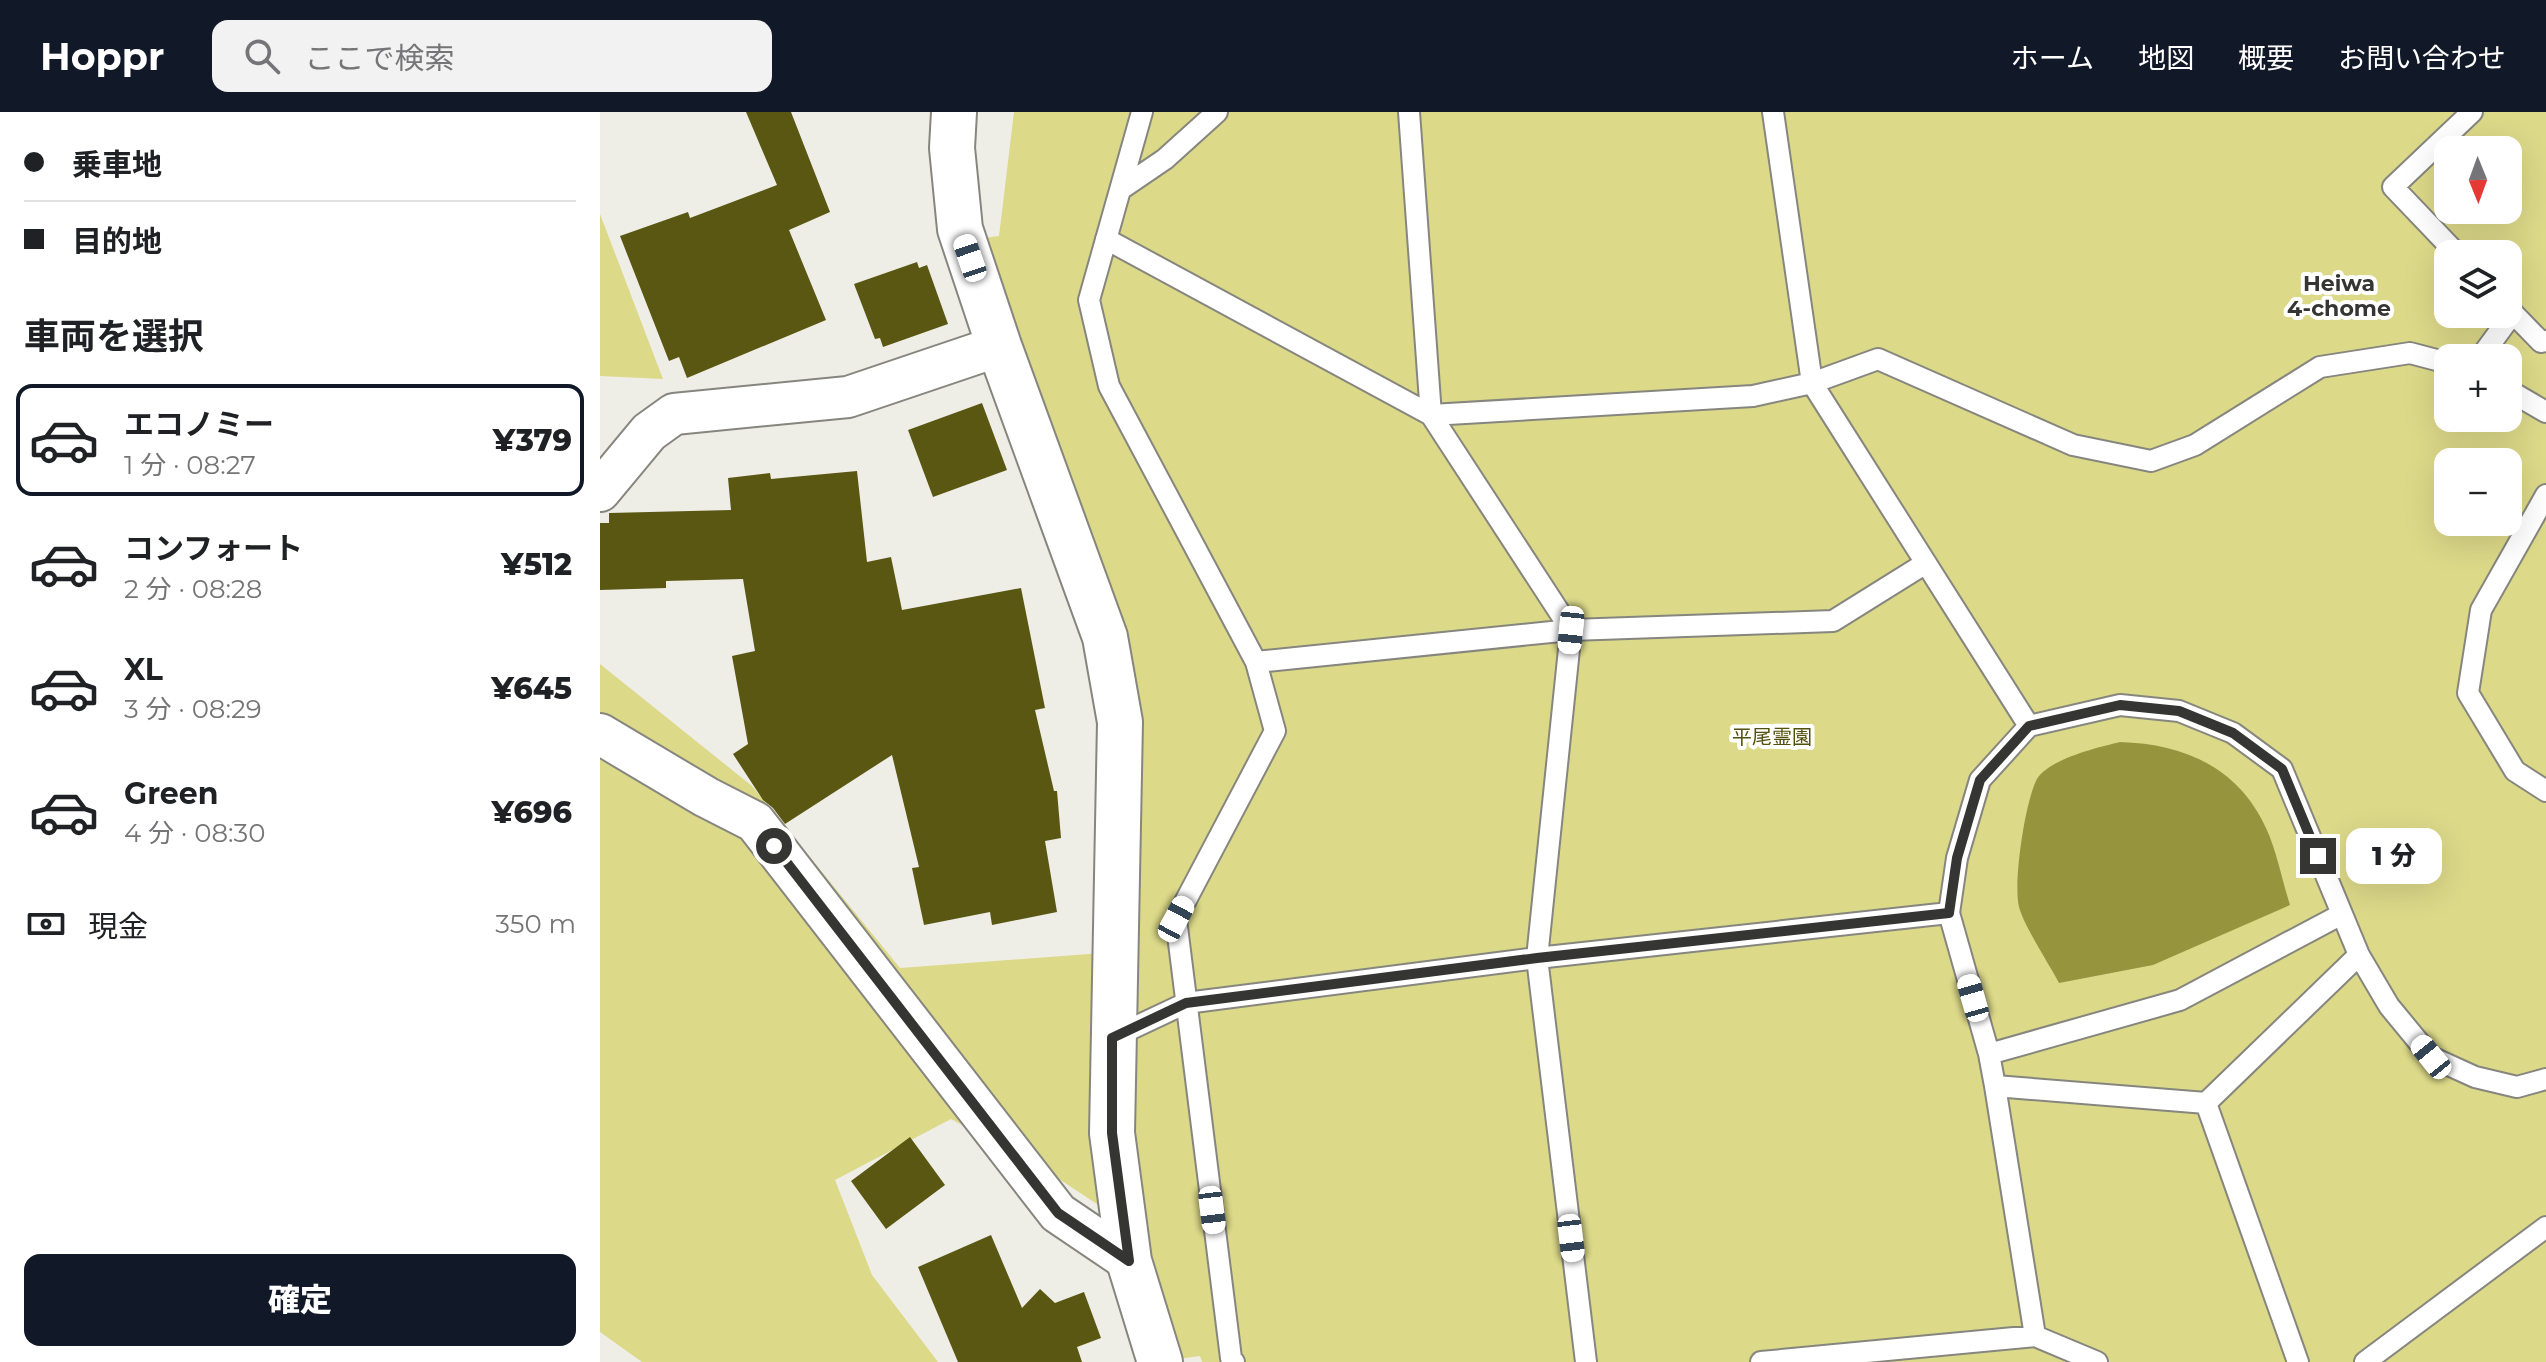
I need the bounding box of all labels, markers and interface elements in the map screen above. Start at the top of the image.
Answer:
search box [212,20,772,92]
text: Hoppr [40,33,164,80]
icon: search [240,34,284,78]
text: ここで検索 [304,40,454,77]
text: ホーム [2011,41,2094,75]
text: 地図 [2138,41,2194,75]
text: 概要 [2238,41,2294,75]
text: お問い合わせ [2338,41,2506,75]
north arrow [2434,136,2522,224]
map controls [2434,136,2522,536]
text: 乗車地 [72,146,162,183]
text: 目的地 [72,223,162,260]
car [951,231,989,285]
button: layers [2434,240,2522,328]
district label: Heiwa 4-chome [2287,270,2391,322]
text: 車両を選択 [24,314,204,358]
button: + [2434,344,2522,432]
icon: car [28,404,100,476]
text: エコノミー [124,406,274,443]
text: ¥379 [493,422,572,459]
button: − [2434,448,2522,536]
text: 1 分 · 08:27 [124,449,256,481]
icon: car [28,528,100,600]
text: コンフォート [124,530,303,567]
text: ¥512 [501,546,572,583]
text: 2 分 · 08:28 [124,573,262,605]
car [1557,605,1585,655]
text: XL [124,651,163,688]
icon: car [28,652,100,724]
text: ¥645 [491,670,572,707]
text: 3 分 · 08:29 [124,693,262,725]
park label: 平尾霊園 [1732,725,1812,749]
text: Green [124,775,218,812]
icon: car [28,776,100,848]
text: ¥696 [491,794,572,831]
text: 4 分 · 08:30 [124,817,265,849]
route start [756,828,792,864]
callout: 1 分 [2346,828,2442,884]
route end [2300,838,2336,874]
text: 1 分 [2372,840,2416,872]
car [1154,892,1198,946]
icon: cash [24,902,68,946]
text: 現金 [88,908,148,945]
text: 350 m [495,908,576,940]
car [1955,972,1991,1024]
car [2407,1031,2455,1083]
car [1197,1185,1227,1235]
car [1556,1213,1586,1263]
button: 確定 [24,1254,576,1346]

